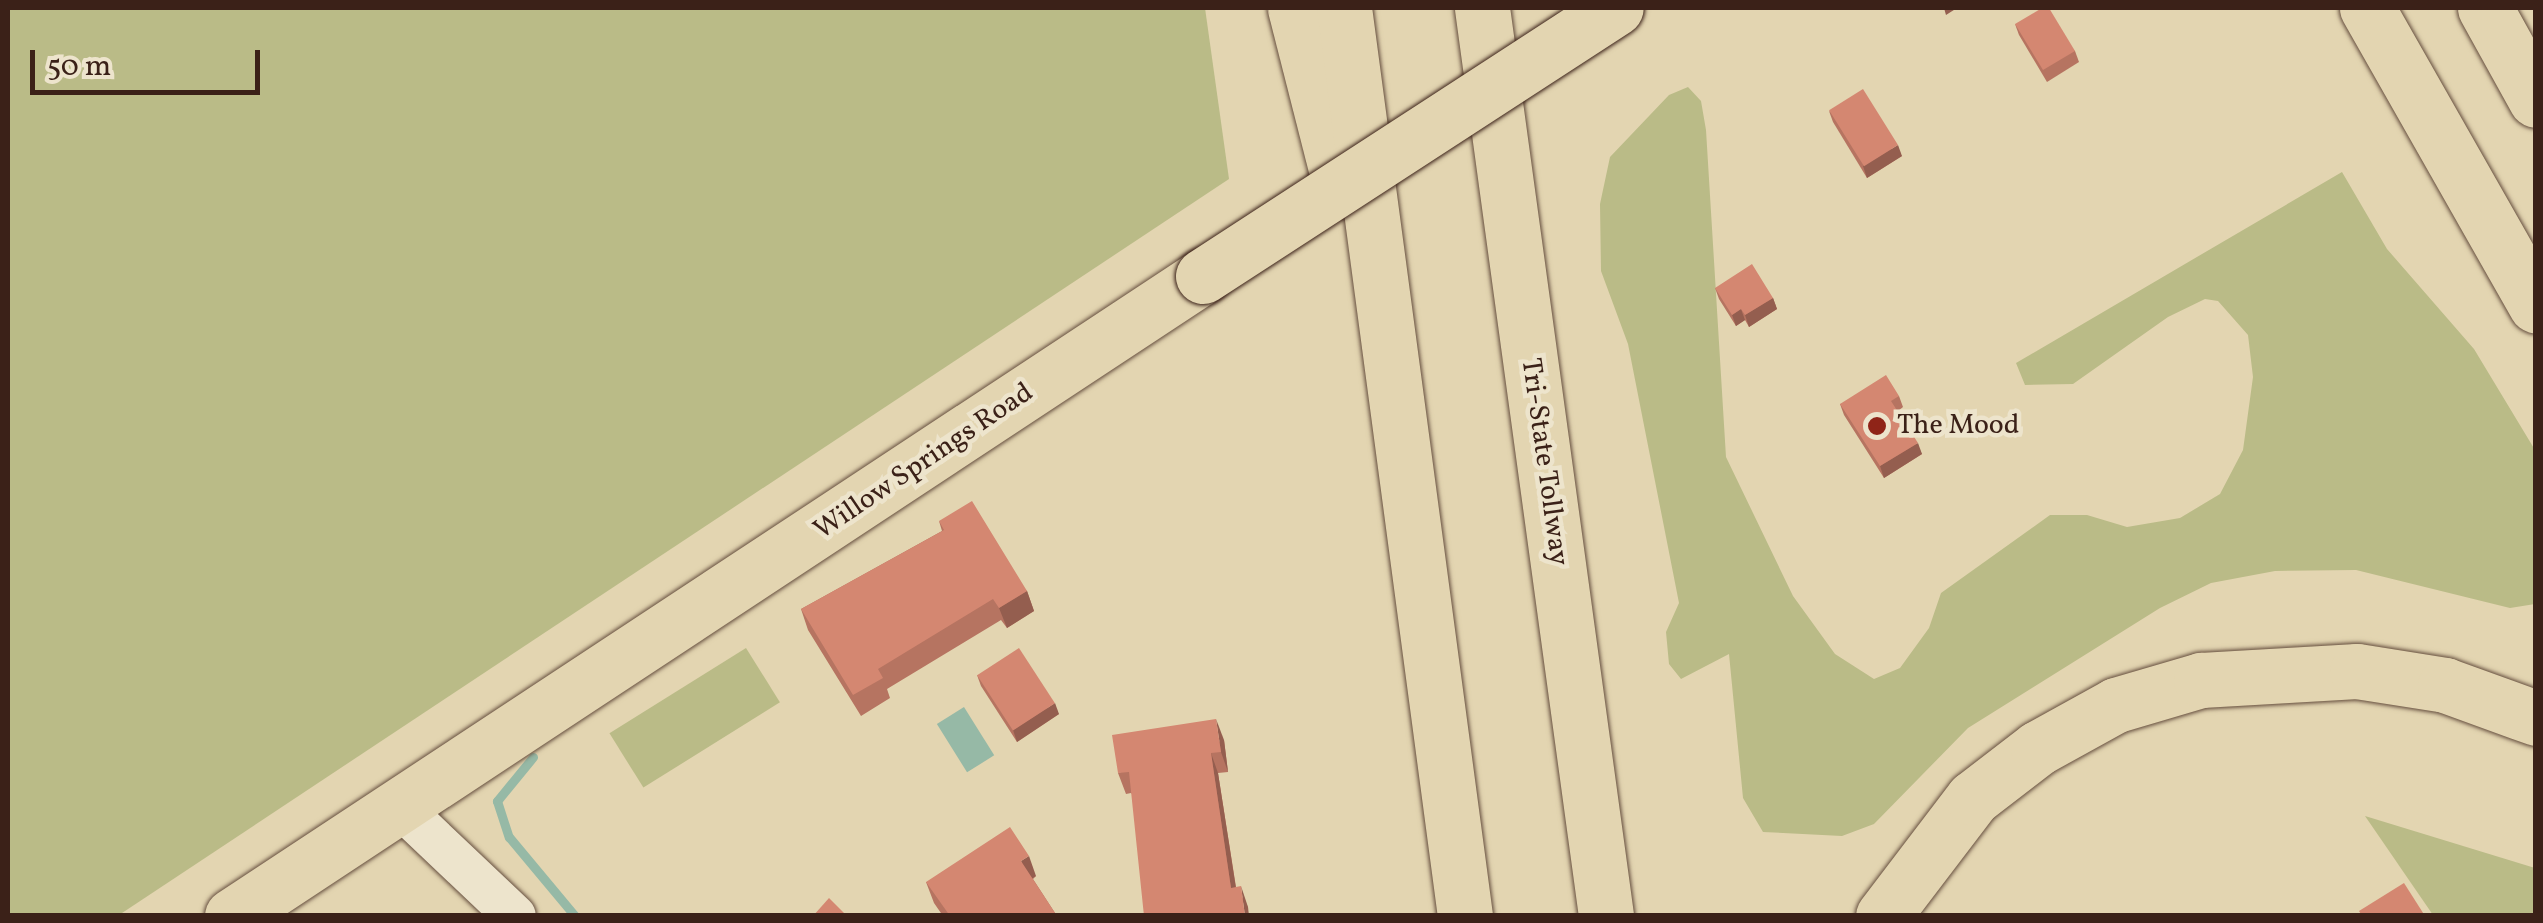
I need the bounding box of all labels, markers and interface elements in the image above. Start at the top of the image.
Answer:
scale bar [35,30,265,92]
text: 50 m [47,46,111,88]
street label: Tri-State Tollway [1513,356,1575,568]
street label: Willow Springs Road [808,376,1040,548]
place label: The Mood [1897,409,2019,443]
marker: The Mood [1866,415,1888,437]

